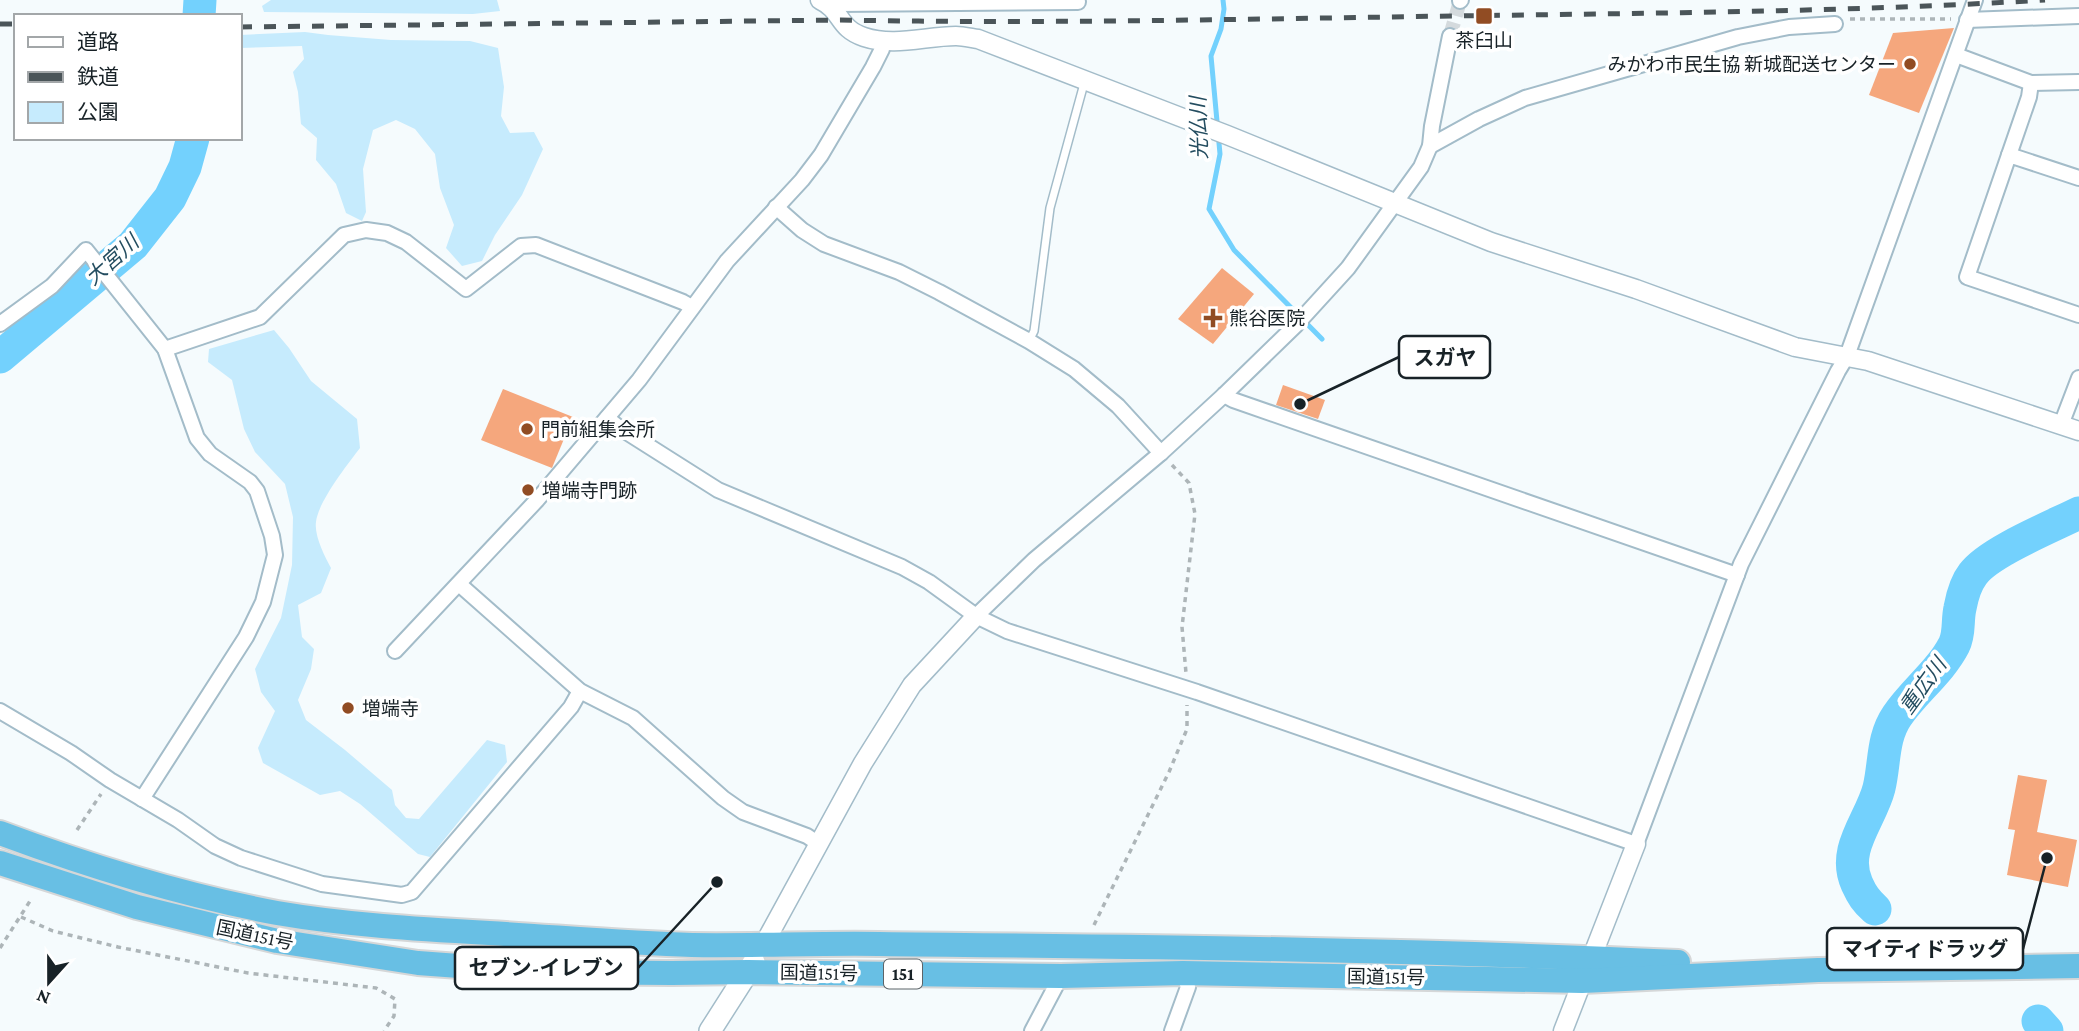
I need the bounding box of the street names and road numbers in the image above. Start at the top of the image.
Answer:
street label: 国道151号 [214,917,296,953]
road number: 151 [884,959,922,988]
street label: 国道151号 [780,962,858,984]
street label: 国道151号 [1347,966,1425,988]

